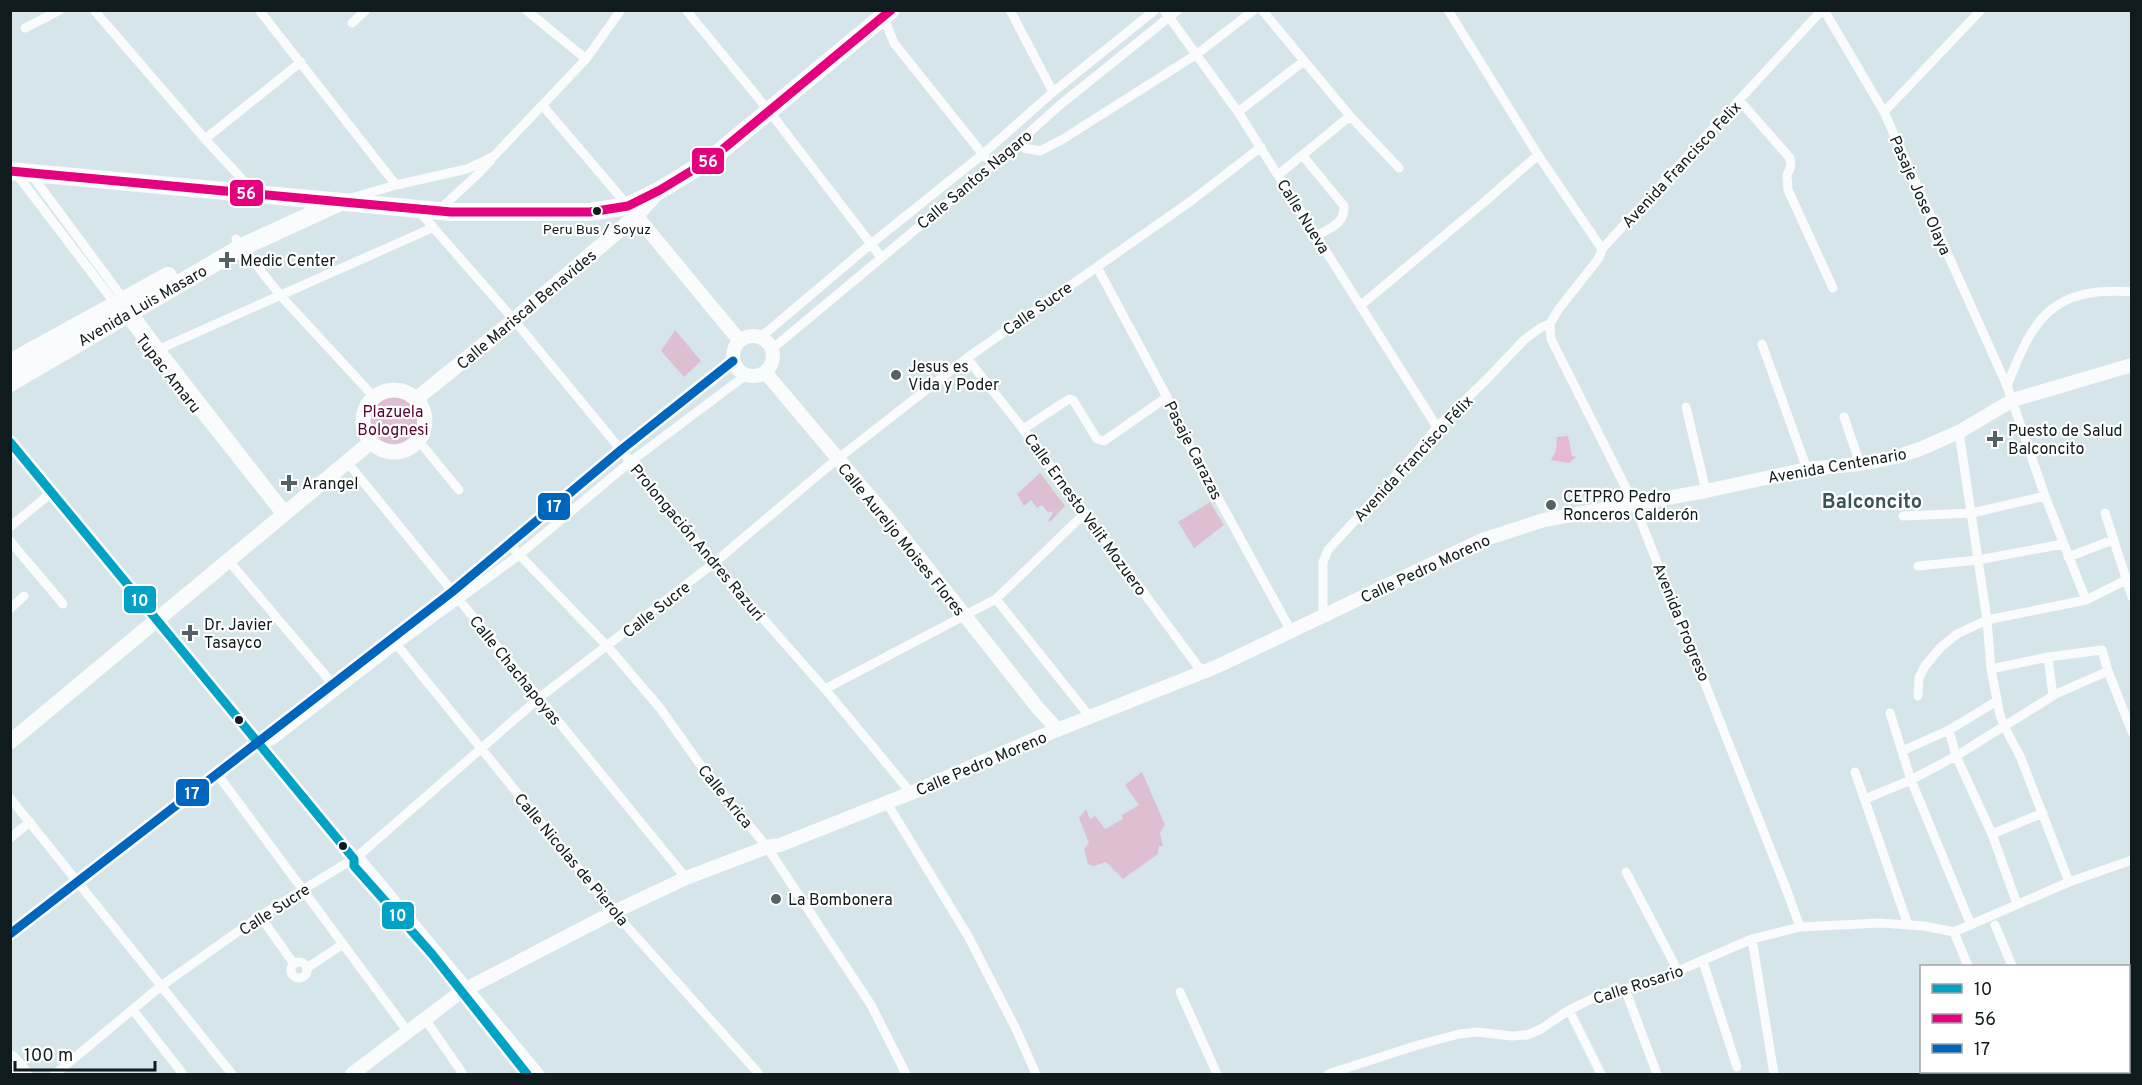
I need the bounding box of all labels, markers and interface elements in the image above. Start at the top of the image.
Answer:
street label: Avenida Francisco Felix [1619,98,1746,233]
street label: Calle Santos Nagaro [914,126,1037,235]
street label: Pasaje Jose Olaya [1884,133,1955,259]
line badge: 56 [691,147,725,175]
text: 56 [698,153,718,173]
street label: Calle Nueva [1271,176,1333,258]
line badge: 56 [229,179,264,207]
text: 56 [236,185,256,205]
marker: Peru Bus / Soyuz [591,205,603,217]
place label: Peru Bus / Soyuz [543,222,651,239]
street label: Calle Mariscal Benavides [453,246,601,375]
marker: Medic Center [218,251,236,269]
place label: Medic Center [240,252,335,272]
street label: Avenida Luis Masaro [75,262,211,352]
street label: Calle Sucre [999,278,1077,341]
street label: Tupac Amaru [130,331,205,418]
place label: Jesus es Vida y Poder [908,358,999,396]
marker: Jesus es Vida y Poder [889,368,903,382]
street label: Avenida Francisco Félix [1351,392,1478,527]
street label: Pasaje Carazas [1159,398,1226,504]
park label: Plazuela Bolognesi [357,403,429,441]
place label: Puesto de Salud Balconcito [2008,422,2123,460]
street label: Calle Ernesto Velit Mozuero [1019,430,1150,600]
marker: Puesto de Salud Balconcito [1986,430,2004,448]
street label: Avenida Centenario [1766,445,1908,489]
street label: Calle Aureljo Moises Flores [832,460,968,621]
street label: Prolongación Andres Razuri [625,461,768,626]
marker: Arangel [280,474,298,492]
place label: Arangel [302,475,358,495]
place label: CETPRO Pedro Ronceros Calderón [1563,488,1699,526]
district label: Balconcito [1822,490,1922,516]
line badge: 17 [537,492,571,521]
text: 17 [547,498,561,518]
marker: CETPRO Pedro Ronceros Calderón [1544,498,1558,512]
street label: Calle Pedro Moreno [1358,531,1494,609]
street label: Avenida Progreso [1647,561,1713,685]
street label: Calle Sucre [619,578,695,643]
line badge: 10 [123,585,157,614]
text: 10 [132,592,148,612]
street label: Calle Chachapoyas [464,612,565,730]
place label: Dr. Javier Tasayco [204,616,272,654]
marker: Dr. Javier Tasayco [181,624,199,642]
unlabelled marker [233,714,245,726]
street label: Calle Pedro Moreno [913,728,1050,802]
street label: Calle Arica [693,761,756,833]
line badge: 17 [175,778,210,807]
text: 17 [185,785,199,805]
street label: Calle Nicolas de Pierola [509,790,632,931]
unlabelled marker [337,840,349,852]
street label: Calle Sucre [236,880,314,941]
place label: La Bombonera [788,891,893,911]
marker: La Bombonera [769,892,783,906]
line badge: 10 [381,901,415,930]
text: 10 [390,907,406,927]
street label: Calle Rosario [1591,962,1686,1010]
legend [1920,965,2130,1073]
text: 10 [1974,979,1992,1002]
text: 56 [1974,1009,1996,1032]
scale bar [15,1034,154,1072]
text: 17 [1974,1039,1990,1062]
text: 100 m [24,1045,73,1068]

